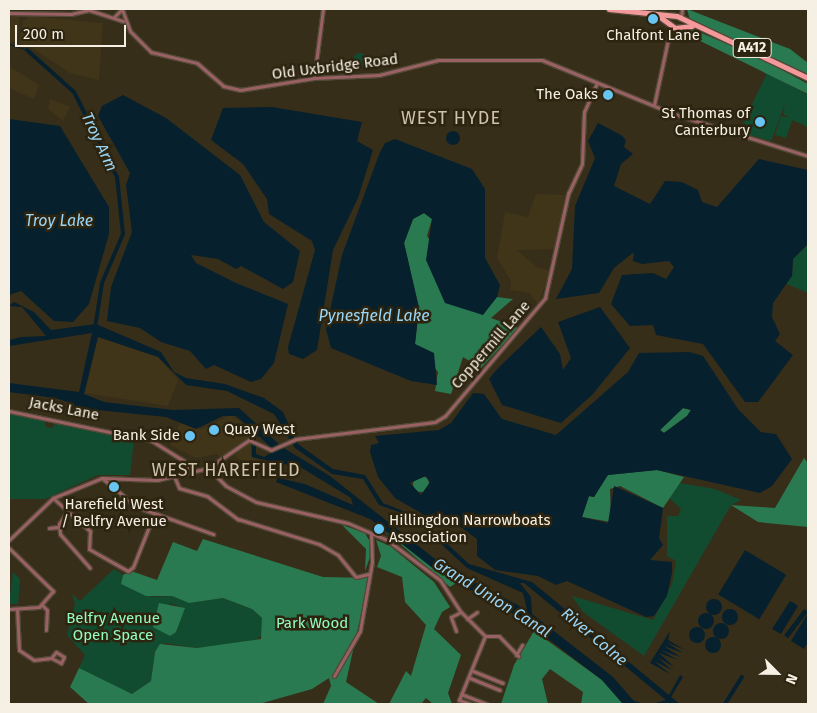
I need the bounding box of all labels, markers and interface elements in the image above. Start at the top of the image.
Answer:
marker: Chalfont Lane [647,13,659,25]
scale bar [18,15,129,47]
text: 200 m [23,25,64,43]
place label: Chalfont Lane [606,27,700,45]
road number: A412 [732,36,772,59]
street label: Old Uxbridge Road [271,50,399,84]
place label: The Oaks [536,86,598,104]
marker: The Oaks [602,89,614,101]
place label: St Thomas of Canterbury [662,104,750,139]
district label: WEST HYDE [400,107,502,129]
water label: Troy Arm [77,109,121,175]
marker: St Thomas of Canterbury [754,116,766,128]
water label: Troy Lake [25,211,93,231]
street label: Coppermill Lane [448,297,534,393]
water label: Pynesfield Lake [319,306,429,326]
street label: Jacks Lane [27,393,101,425]
place label: Quay West [224,421,295,439]
marker: Quay West [208,424,220,436]
place label: Bank Side [113,427,180,445]
marker: Bank Side [184,430,196,442]
district label: WEST HAREFIELD [150,459,302,481]
marker: Harefield West / Belfry Avenue [108,481,120,493]
place label: Harefield West / Belfry Avenue [61,495,167,530]
place label: Hillingdon Narrowboats Association [389,511,550,546]
marker: Hillingdon Narrowboats Association [373,523,385,535]
water label: Grand Union Canal [430,554,554,642]
water label: River Colne [557,604,631,670]
park label: Belfry Avenue Open Space [66,609,160,644]
park label: Park Wood [276,615,348,633]
north arrow [752,648,802,698]
text: N [782,671,801,687]

